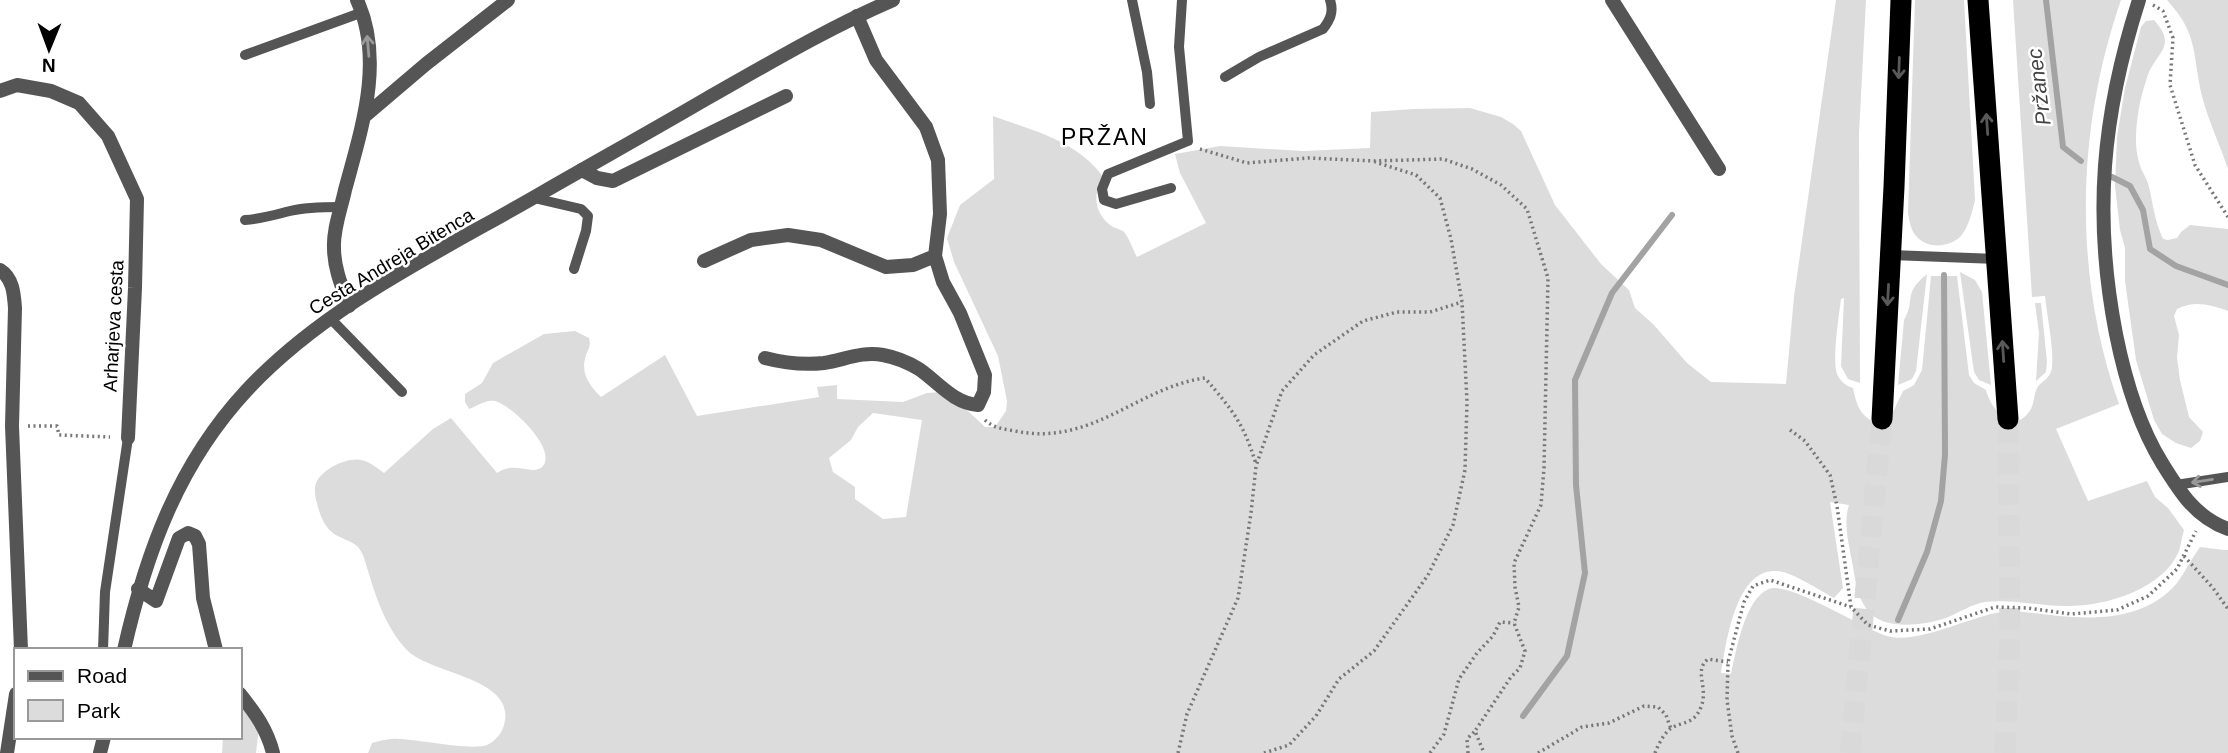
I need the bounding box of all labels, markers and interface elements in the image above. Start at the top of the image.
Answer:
north arrow [14,14,84,84]
one-way arrow [361,35,374,57]
water label: Pržanec [2022,47,2055,127]
text: N [42,55,56,76]
one-way arrow [1892,56,1905,79]
one-way arrow [1980,113,1993,136]
district label: PRŽAN [1061,124,1149,150]
street label: Cesta Andreja Bitenca [305,204,478,319]
street label: Arharjeva cesta [100,259,127,392]
one-way arrow [1882,284,1895,307]
one-way arrow [1996,340,2009,363]
one-way arrow [2191,475,2214,488]
legend [14,648,242,739]
text: Road [77,664,127,687]
text: Park [77,699,121,722]

